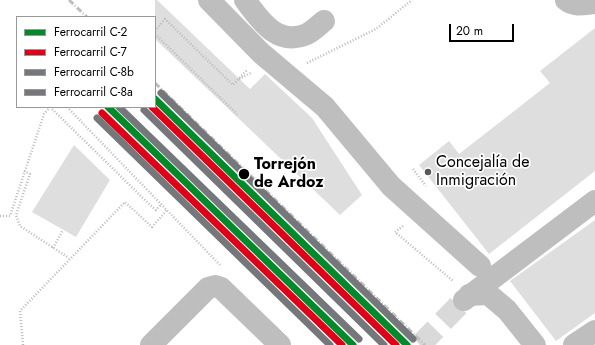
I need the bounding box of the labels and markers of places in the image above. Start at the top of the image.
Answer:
place label: Concejalía de Inmigración [436,153,529,191]
place label: Torrejón de Ardoz [254,155,324,193]
marker: Torrejón de Ardoz [237,167,251,181]
marker: Concejalía de Inmigración [423,167,433,177]

